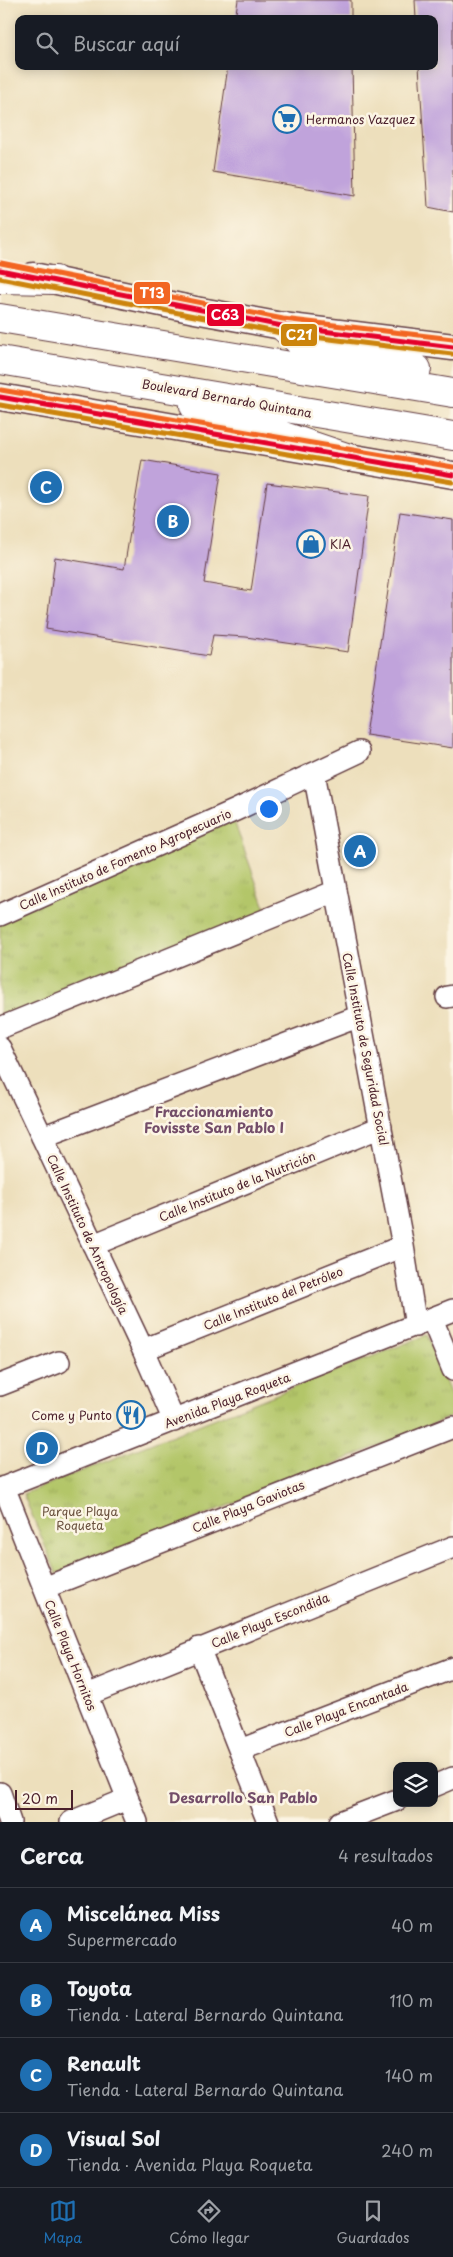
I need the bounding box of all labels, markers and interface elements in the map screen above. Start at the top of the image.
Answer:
search box [15,15,438,70]
icon: search [33,29,61,57]
text: Buscar aquí [73,29,180,57]
supermarket icon: Hermanos Vazquez [272,104,302,134]
place label: Hermanos Vazquez [306,110,415,128]
line badge: T13 [133,281,171,305]
text: T13 [140,282,164,303]
line badge: C63 [206,303,245,327]
text: C63 [211,304,239,325]
line badge: C21 [280,323,318,347]
text: C21 [286,324,312,345]
street label: Boulevard Bernardo Quintana [141,374,314,422]
pin: C [30,468,62,506]
pin: B [157,502,189,540]
shop icon: KIA [296,529,326,559]
place label: KIA [330,535,351,553]
your location [256,796,282,822]
street label: Calle Instituto de Fomento Agropecuario [16,804,234,914]
pin: A [344,832,376,870]
street label: Calle Instituto de Seguridad Social [338,951,394,1147]
district label: Fraccionamiento Fovisste San Pablo I [144,1101,284,1138]
street label: Calle Instituto de la Nutrición [156,1146,318,1226]
street label: Calle Instituto de Antropología [43,1151,133,1317]
street label: Calle Instituto del Petróleo [201,1262,346,1334]
street label: Avenida Playa Roqueta [161,1367,293,1432]
restaurant icon: Come y Punto [116,1400,146,1430]
place label: Come y Punto [31,1406,112,1424]
pin: D [26,1429,58,1467]
street label: Calle Playa Gaviotas [189,1475,307,1537]
park label: Parque Playa Roqueta [42,1502,118,1534]
street label: Calle Playa Escondida [208,1588,332,1652]
street label: Calle Playa Hornitos [40,1597,102,1714]
street label: Calle Playa Encantada [281,1677,411,1741]
map controls [393,1762,438,1807]
button: layers [393,1762,438,1807]
scale bar [15,1787,72,1810]
district label: Desarrollo San Pablo [169,1787,317,1808]
text: 20 m [22,1788,58,1809]
text: Cerca [20,1839,84,1871]
text: 4 resultados [338,1843,433,1867]
text: Miscelánea Miss [67,1899,220,1927]
text: A [30,1913,42,1937]
text: 40 m [391,1913,433,1937]
text: Supermercado [67,1927,177,1951]
text: Toyota [67,1974,132,2002]
text: B [31,1988,41,2012]
text: 110 m [390,1988,433,2012]
text: Tienda · Lateral Bernardo Quintana [67,2002,343,2026]
text: Renault [67,2049,141,2077]
text: C [30,2063,42,2087]
text: 140 m [385,2063,433,2087]
text: Tienda · Lateral Bernardo Quintana [67,2077,343,2101]
text: Visual Sol [67,2124,160,2152]
text: D [30,2138,42,2162]
text: 240 m [381,2138,433,2162]
text: Tienda · Avenida Playa Roqueta [67,2152,312,2176]
tab: Mapa [44,2197,82,2248]
tab: Cómo llegar [169,2197,249,2248]
tab: Guardados [337,2197,409,2248]

